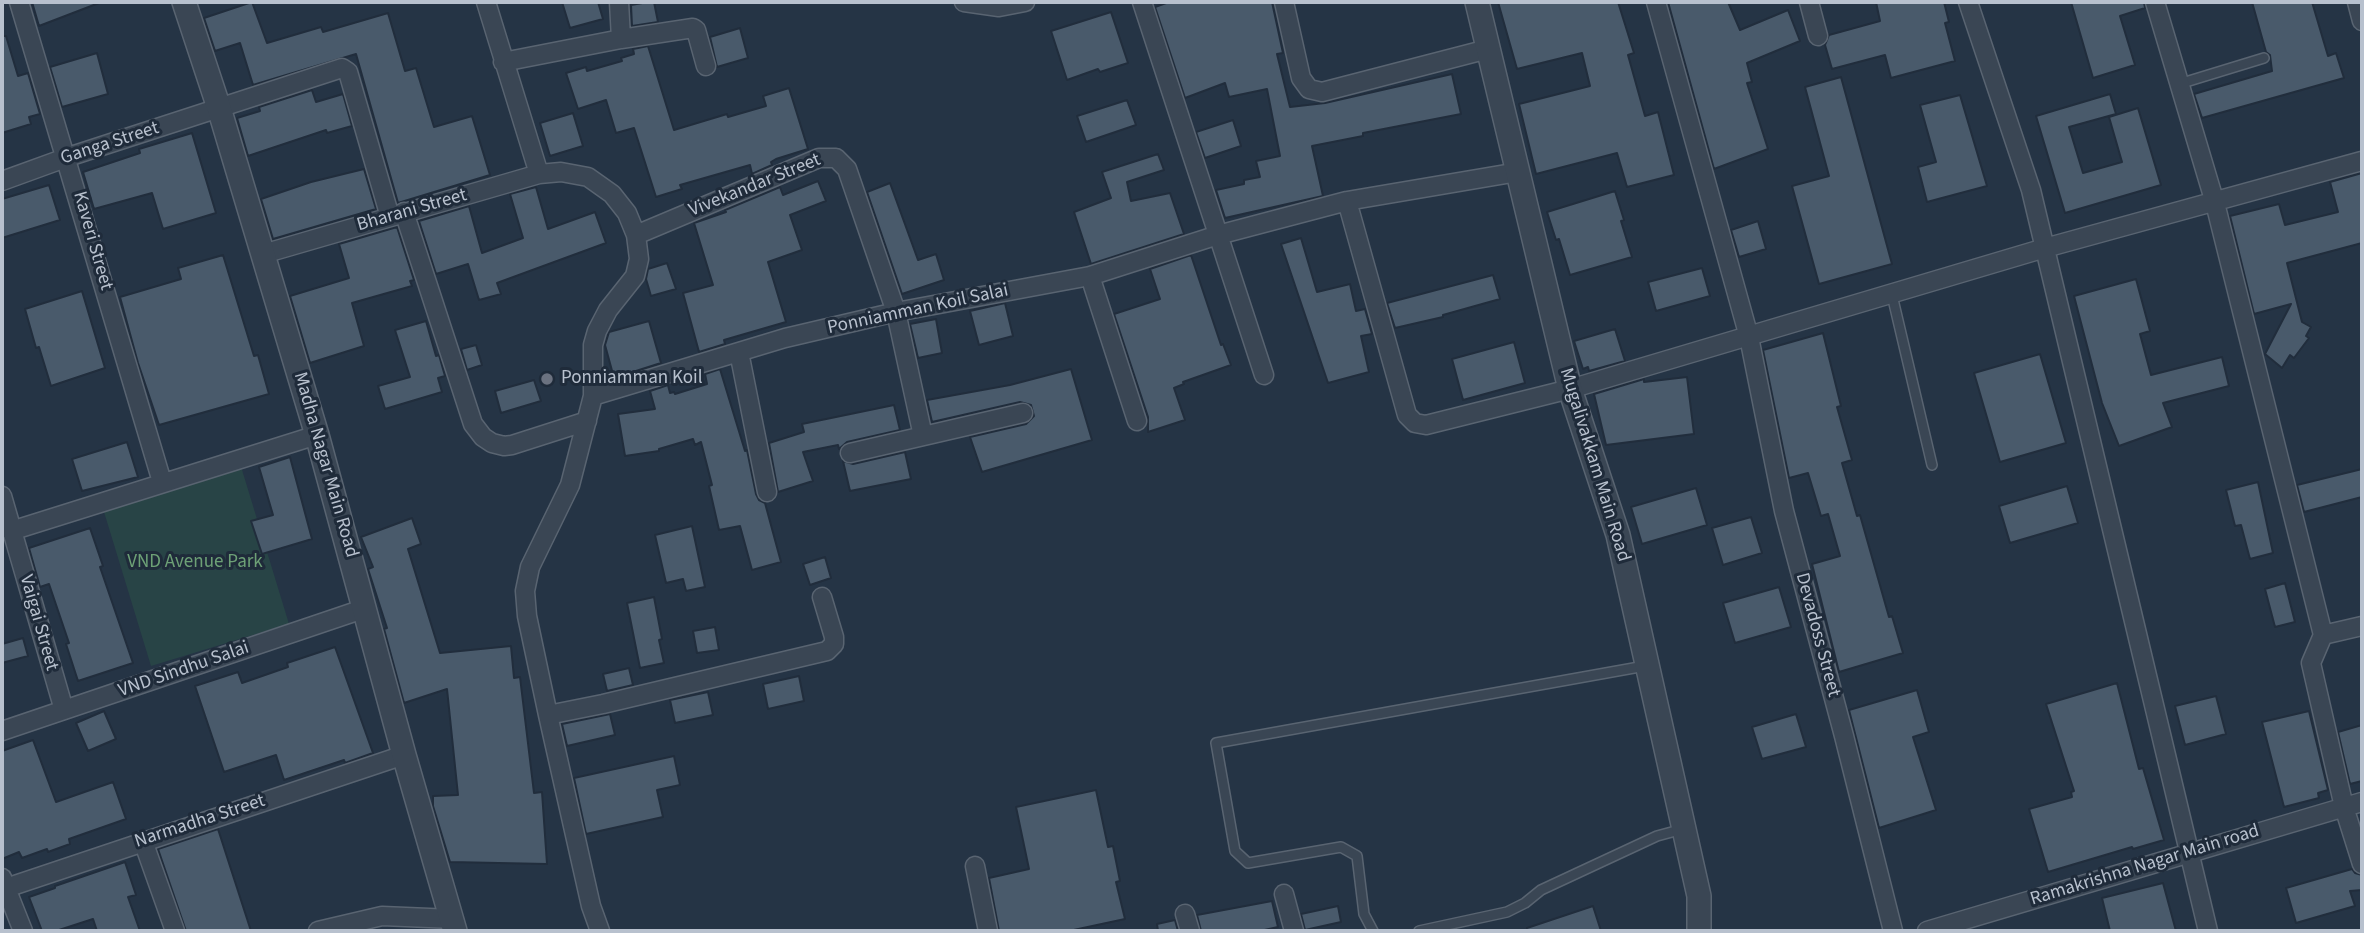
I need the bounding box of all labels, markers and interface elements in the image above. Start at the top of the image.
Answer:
street label: Ganga Street [58,117,162,171]
street label: Vivekandar Street [686,149,824,223]
street label: Bharani Street [354,184,470,238]
street label: Kaveri Street [67,189,117,293]
street label: Ponniamman Koil Salai [826,280,1010,340]
street label: Mugalivakkam Main Road [1554,365,1634,565]
place label: Ponniamman Koil [561,368,703,390]
street label: Madha Nagar Main Road [288,370,362,560]
marker: Ponniamman Koil [539,371,555,387]
park label: VND Avenue Park [127,552,263,574]
street label: Devadoss Street [1790,571,1844,699]
street label: Vaigai Street [13,573,63,673]
street label: VND Sindhu Salai [116,637,252,703]
street label: Narmadha Street [132,790,268,854]
street label: Ramakrishna Nagar Main road [2028,820,2262,912]

